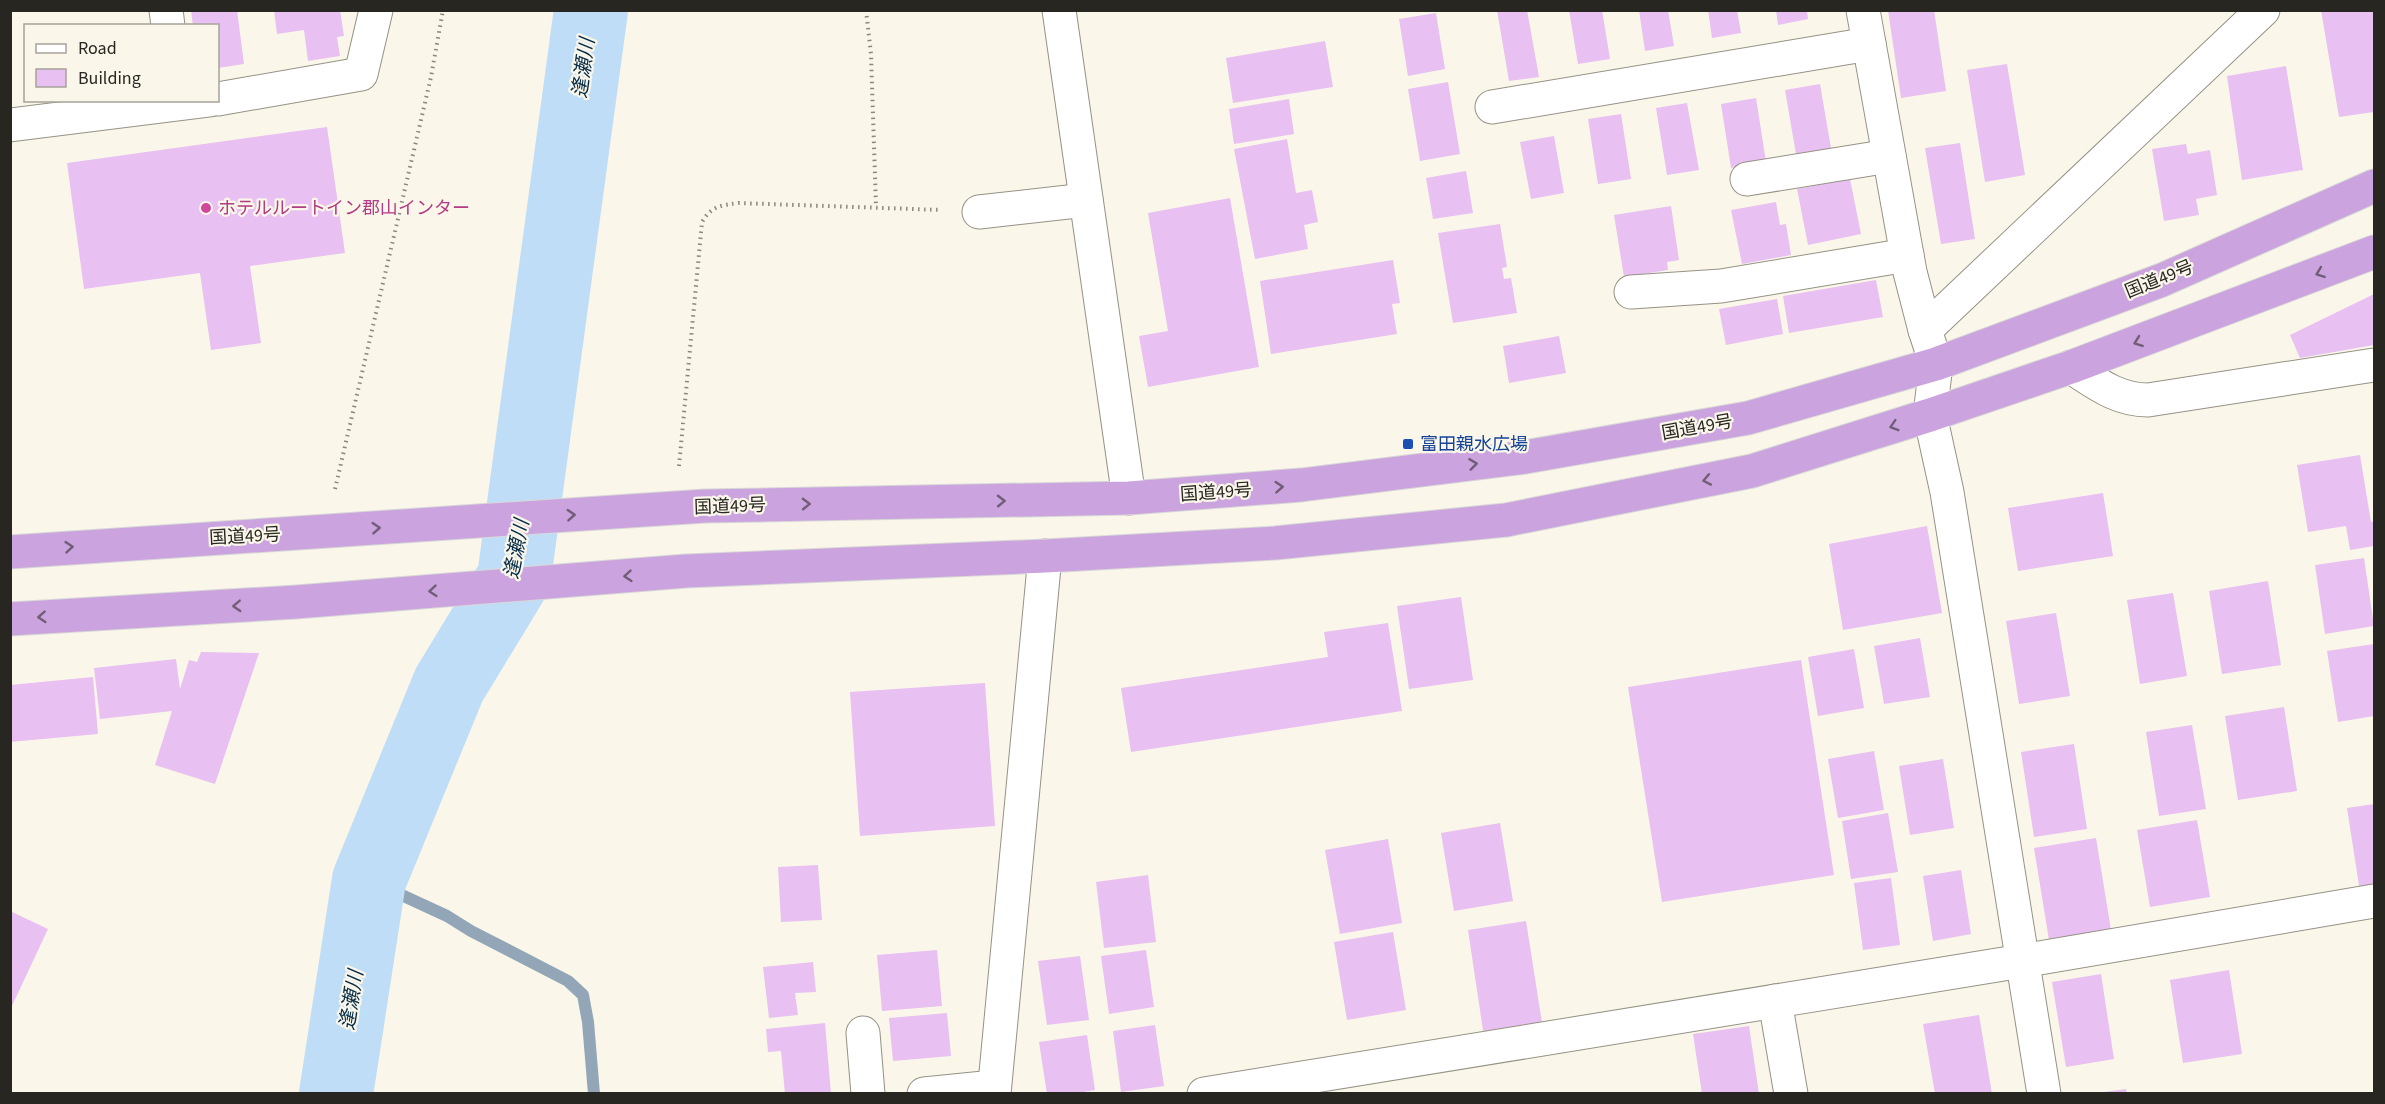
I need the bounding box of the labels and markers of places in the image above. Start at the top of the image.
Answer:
place label: ホテルルートイン郡山インター [218,196,470,221]
marker: ホテルルートイン郡山インター [199,201,213,215]
place label: 富田親水広場 [1420,432,1528,457]
marker: 富田親水広場 [1401,437,1415,451]

